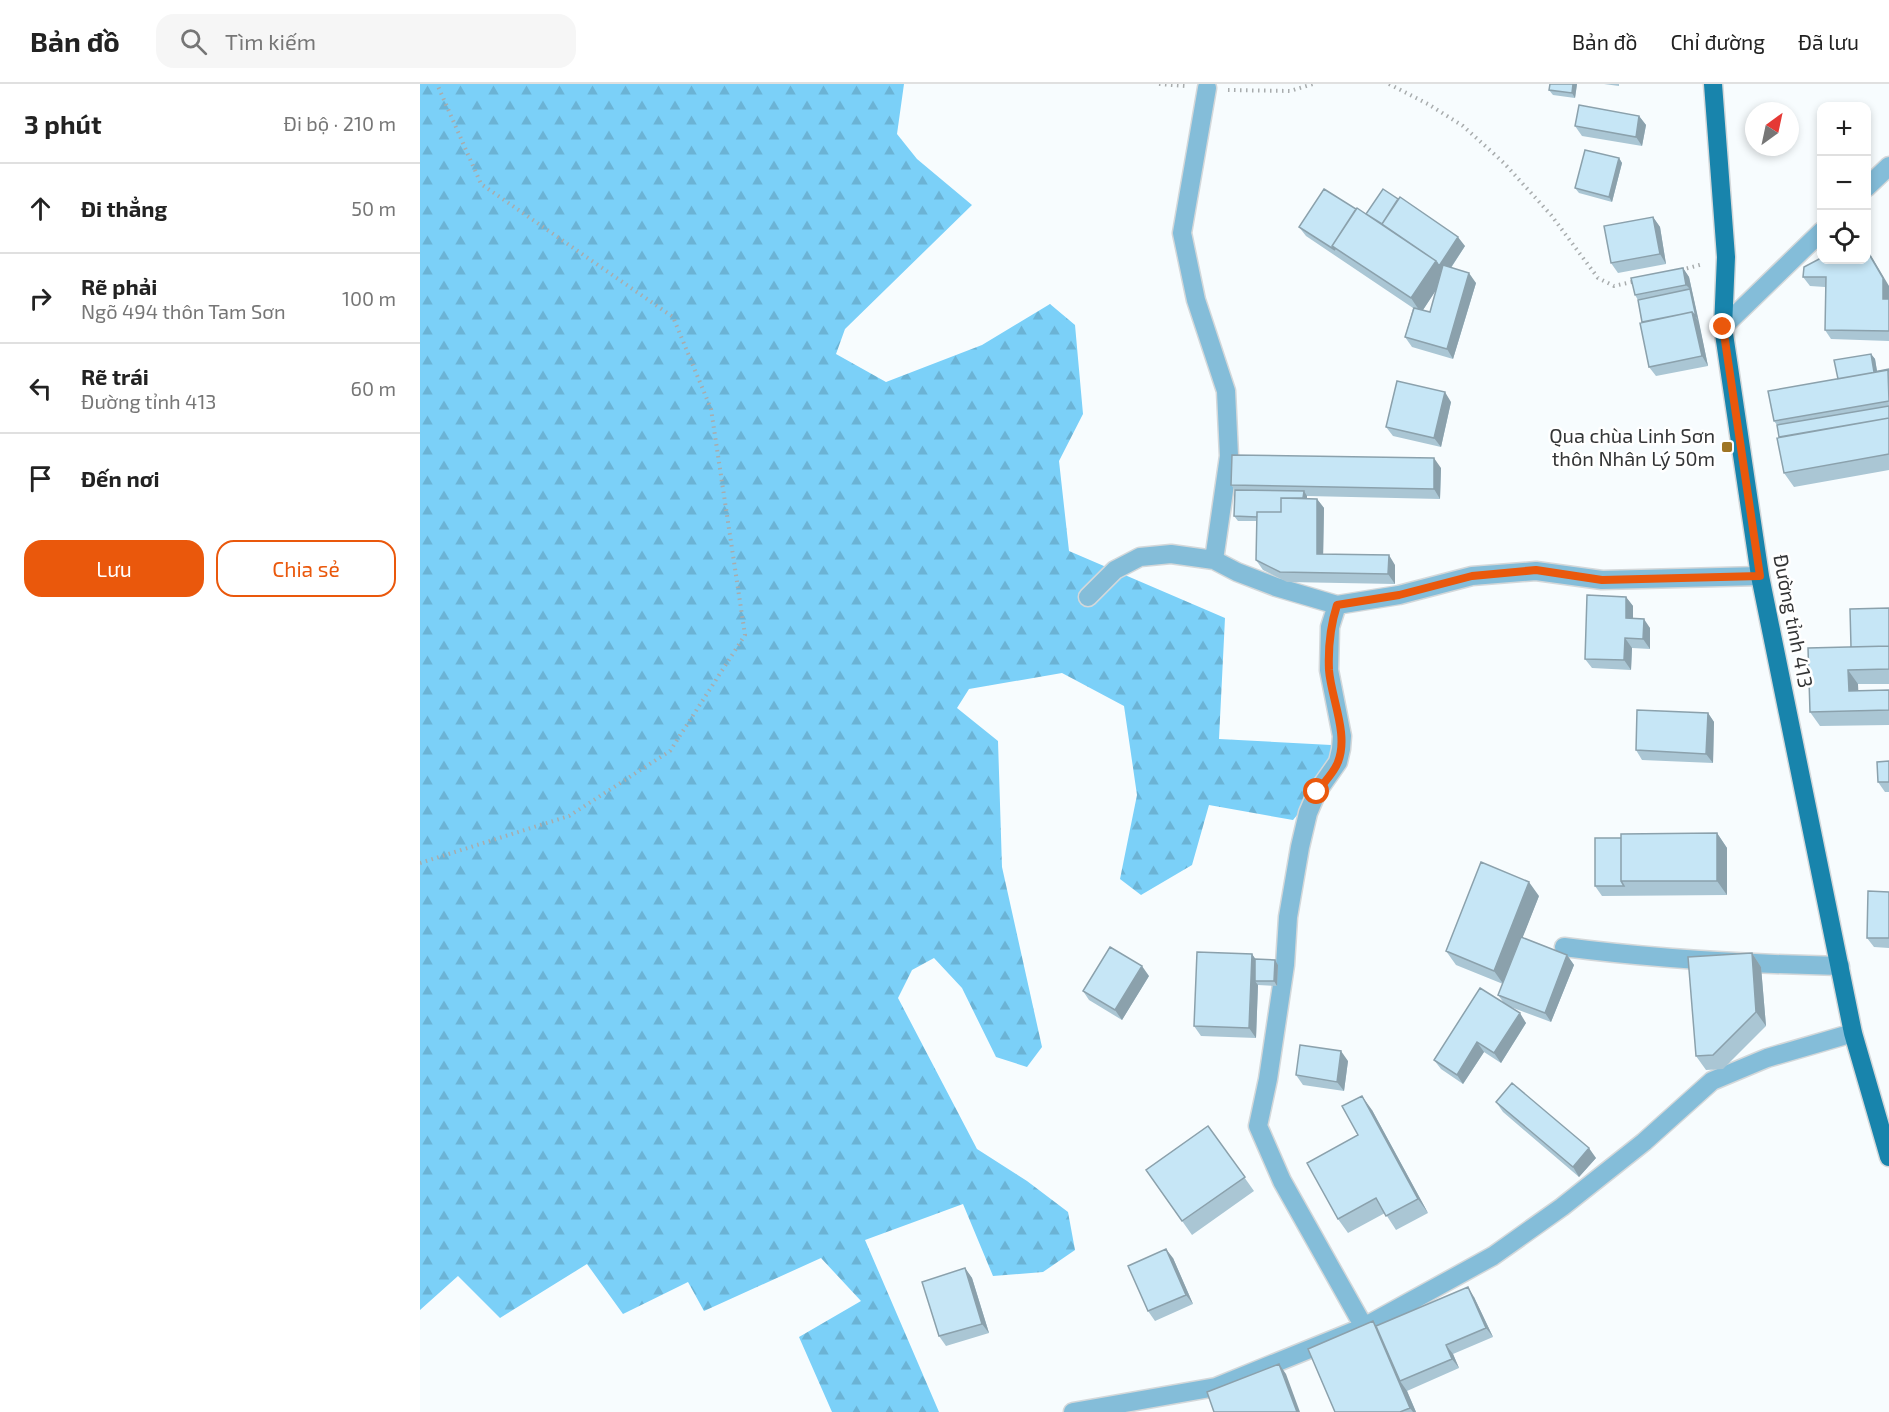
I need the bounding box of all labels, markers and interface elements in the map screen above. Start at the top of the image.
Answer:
search box [156,14,576,68]
text: Bản đồ [30,24,120,58]
icon: search [177,25,210,58]
text: Tìm kiếm [225,28,316,54]
text: Bản đồ [1572,29,1637,54]
text: Chỉ đường [1670,29,1765,54]
text: Đã lưu [1798,29,1859,54]
north arrow [1745,102,1799,156]
map controls [1817,102,1871,264]
button: + [1817,102,1871,156]
text: 3 phút [24,108,102,139]
text: Đi bộ · 210 m [284,111,396,135]
button: − [1817,156,1871,210]
icon: ahead [24,192,57,225]
text: Đi thẳng [81,195,167,221]
text: 50 m [351,196,396,220]
button: locate [1817,210,1871,264]
text: Rẽ phải [81,273,157,299]
icon: right [24,282,57,315]
text: 100 m [342,286,396,310]
text: Ngõ 494 thôn Tam Sơn [81,299,286,323]
route end [1709,313,1735,339]
text: Rẽ trái [81,363,149,389]
icon: left [24,372,57,405]
text: 60 m [351,376,396,400]
text: Đường tỉnh 413 [81,389,216,413]
place label: Qua chùa Linh Sơn thôn Nhân Lý 50m [1549,423,1715,470]
marker: Qua chùa Linh Sơn thôn Nhân Lý 50m [1720,440,1734,454]
icon: arrive [24,462,57,495]
text: Đến nơi [81,465,159,491]
button: Lưu [24,540,204,597]
button: Chia sẻ [216,540,396,597]
street label: Đường tỉnh 413 [1769,552,1819,690]
route start [1303,778,1329,804]

